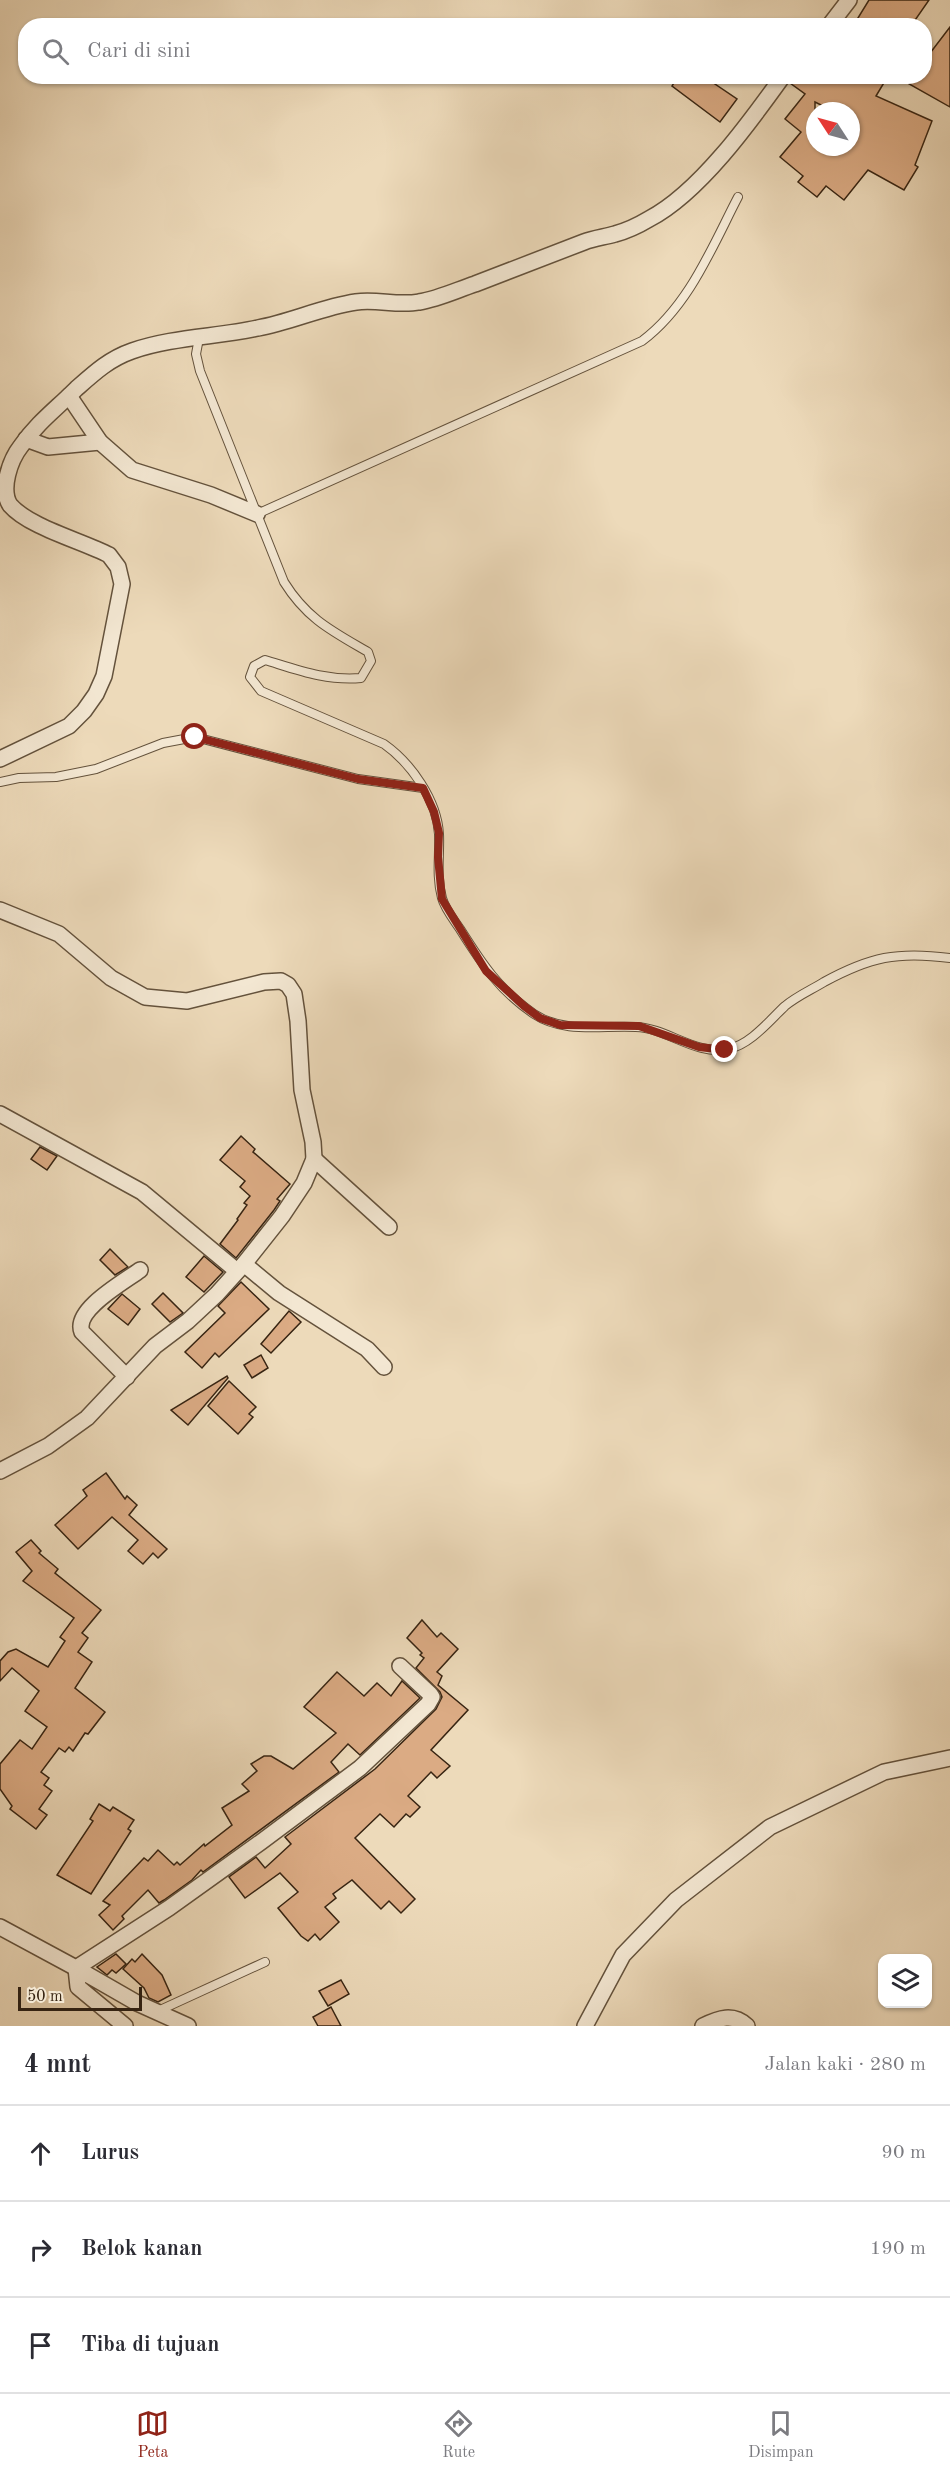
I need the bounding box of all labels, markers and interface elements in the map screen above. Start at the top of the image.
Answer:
search box [18,18,932,84]
icon: search [39,35,72,68]
text: Cari di sini [87,40,191,62]
north arrow [806,102,860,156]
route start [181,723,207,749]
route end [711,1036,737,1062]
map controls [878,1954,932,2008]
button: layers [878,1954,932,2008]
scale bar [18,1984,142,2012]
text: 50 m [27,1989,63,2005]
text: 4 mnt [24,2052,91,2078]
text: Jalan kaki · 280 m [764,2055,926,2075]
icon: ahead [24,2137,57,2170]
text: Lurus [81,2142,139,2164]
text: 90 m [881,2143,926,2163]
icon: right [24,2233,57,2266]
text: Belok kanan [81,2238,203,2260]
text: 190 m [870,2239,926,2259]
icon: arrive [24,2329,57,2362]
text: Tiba di tujuan [81,2334,219,2356]
tab: Peta [136,2407,169,2463]
tab: Rute [442,2407,475,2463]
tab: Disimpan [748,2407,814,2463]

